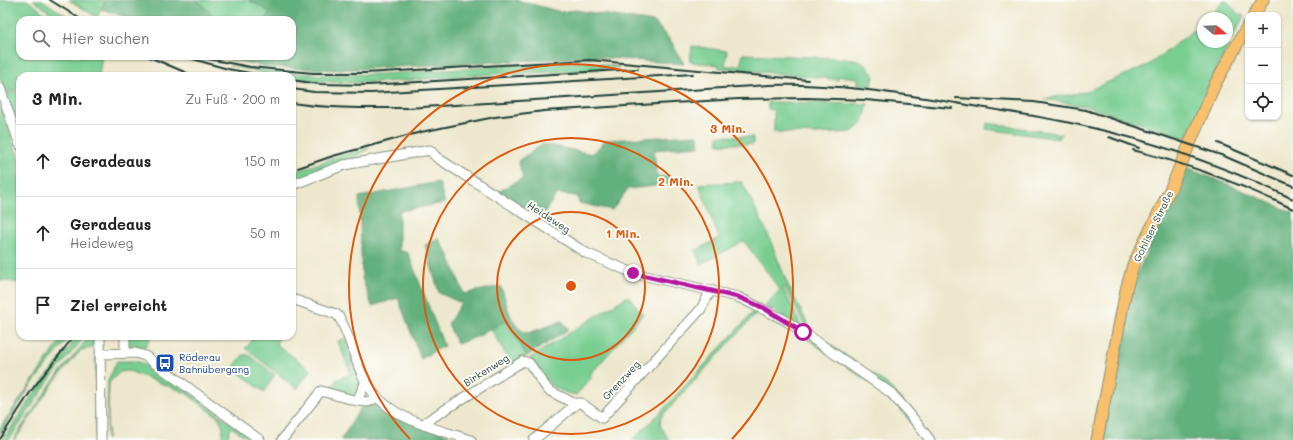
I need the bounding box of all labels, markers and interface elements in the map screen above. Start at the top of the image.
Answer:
north arrow [1197,12,1233,48]
map controls [1245,12,1281,120]
button: + [1245,12,1281,48]
search box [16,16,296,60]
icon: search [30,27,52,49]
text: Hier suchen [62,28,149,48]
button: − [1245,48,1281,84]
button: locate [1245,84,1281,120]
text: 3 Min. [32,87,83,109]
text: Zu Fuß · 200 m [186,90,280,107]
text: 3 Min. [710,120,746,136]
icon: ahead [32,150,54,172]
text: Geradeaus [70,151,151,171]
text: 150 m [244,152,280,169]
text: 2 Min. [658,173,694,189]
street label: Gohliser Straße [1130,188,1176,264]
street label: Heideweg [525,198,573,236]
text: Geradeaus [70,214,151,234]
icon: ahead [32,222,54,244]
text: 50 m [250,224,280,241]
text: 1 Min. [606,225,640,241]
text: Heideweg [70,234,133,251]
route end [624,264,642,282]
centre of rings [564,279,578,293]
icon: arrive [32,294,54,316]
text: Ziel erreicht [70,295,167,315]
route start [794,323,812,341]
place label: Röderau Bahnübergang [179,350,249,376]
street label: Birkenweg [461,350,512,389]
bus stop icon: Röderau Bahnübergang [154,352,176,374]
street label: Grenzweg [599,357,643,403]

